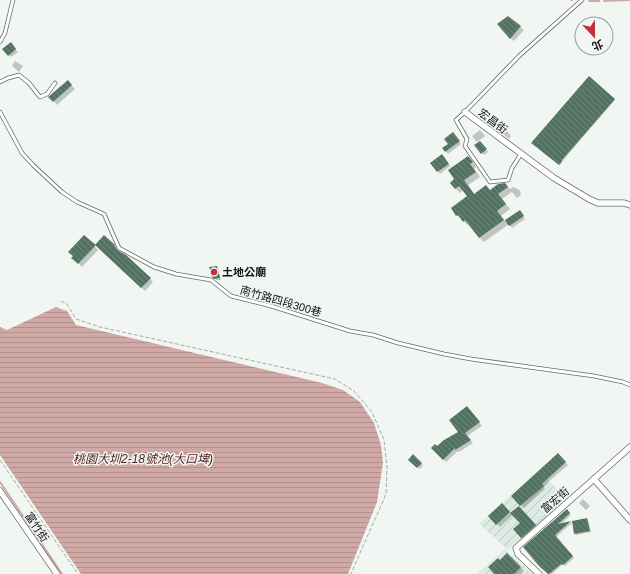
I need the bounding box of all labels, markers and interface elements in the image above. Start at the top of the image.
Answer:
north arrow [574,16,614,56]
text: 北 [590,38,605,53]
street label: 宏昌街 [476,106,510,136]
place label: 土地公廟 [222,266,266,278]
marker: 土地公廟 [209,267,219,277]
street label: 南竹路四段300巷 [239,284,323,318]
water label: 桃園大圳2-18號池(大口埤) [73,452,213,466]
street label: 富宏街 [539,485,571,515]
street label: 富竹街 [23,510,51,544]

